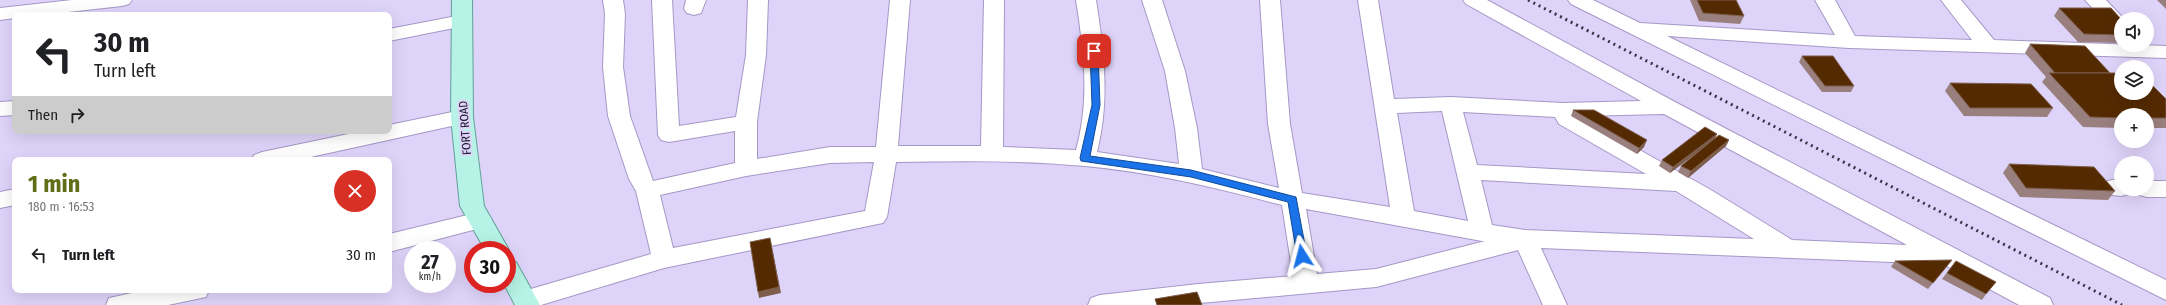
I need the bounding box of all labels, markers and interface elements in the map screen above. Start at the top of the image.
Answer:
map controls [2114,12,2154,196]
button: sound [2114,12,2154,52]
text: 30 m [94,26,150,59]
icon: left [28,28,80,80]
pin [1077,34,1111,68]
icon: arrive [1083,40,1105,62]
text: Turn left [94,60,156,82]
button: layers [2114,60,2154,100]
street label: FORT ROAD [456,100,474,156]
icon: right [66,104,88,126]
text: Then [28,106,58,124]
button: + [2114,108,2154,148]
button: − [2114,156,2154,196]
text: 1 min [28,170,80,198]
button: close [334,170,376,212]
text: 180 m · 16:53 [28,199,94,214]
position arrow [1281,235,1323,277]
speed limit sign: 30 [464,241,516,293]
icon: left [28,244,50,266]
text: Turn left [62,246,115,264]
text: 30 m [346,246,376,264]
text: 27 [421,250,439,274]
text: km/h [419,271,441,283]

